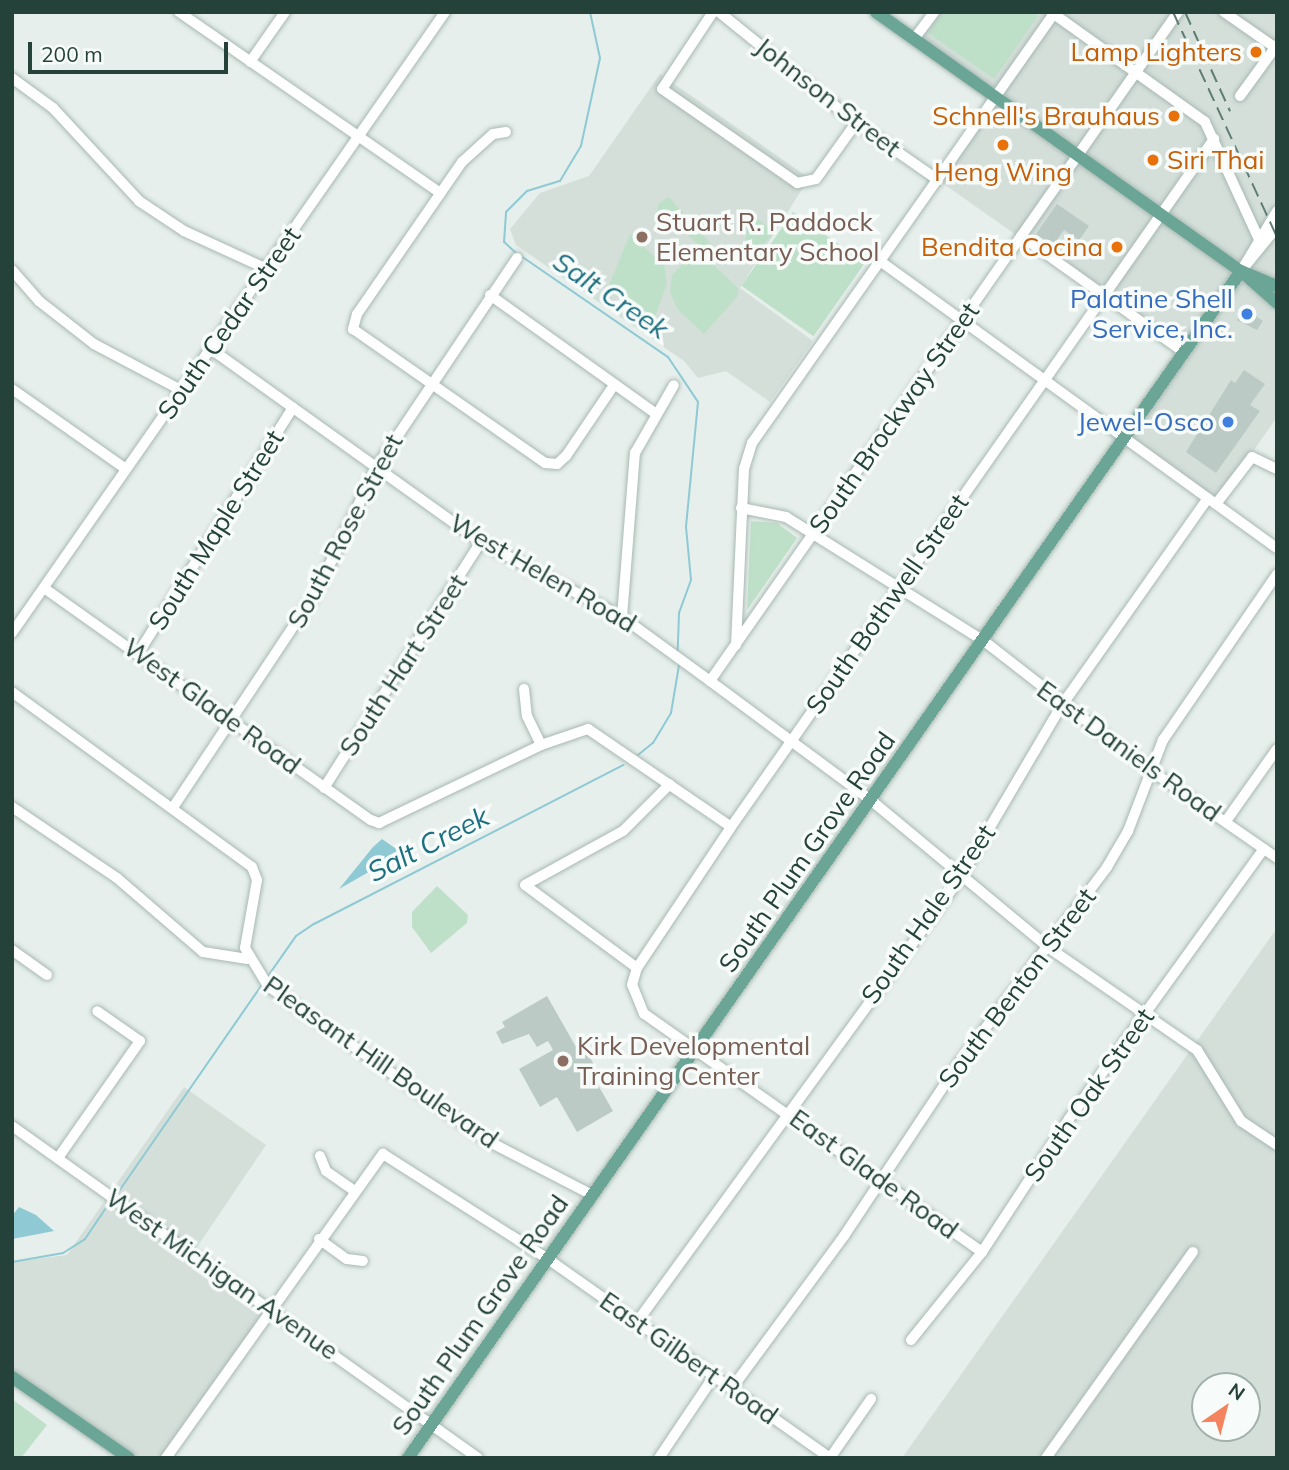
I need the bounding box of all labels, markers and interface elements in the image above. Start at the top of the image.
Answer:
scale bar [32,28,231,72]
street label: Johnson Street [749,31,907,163]
place label: Lamp Lighters [1070,36,1242,68]
text: 200 m [41,41,103,67]
marker: Lamp Lighters [1248,44,1264,60]
place label: Schnell's Brauhaus [932,100,1160,132]
marker: Schnell's Brauhaus [1166,108,1182,124]
marker: Heng Wing [995,137,1011,153]
place label: Siri Thai [1167,144,1265,176]
marker: Siri Thai [1145,152,1161,168]
place label: Heng Wing [934,156,1072,188]
place label: Stuart R. Paddock Elementary School [656,206,880,268]
street label: South Cedar Street [151,221,307,425]
marker: Stuart R. Paddock Elementary School [634,229,650,245]
place label: Bendita Cocina [921,231,1103,263]
marker: Bendita Cocina [1109,239,1125,255]
water label: Salt Creek [547,244,675,346]
place label: Palatine Shell Service, Inc. [1070,283,1233,344]
street label: South Brockway Street [802,296,986,540]
marker: Palatine Shell Service, Inc. [1239,306,1255,322]
place label: Jewel-Osco [1077,406,1214,438]
marker: Jewel-Osco [1220,414,1236,430]
street label: South Maple Street [142,424,290,636]
street label: South Rose Street [281,429,409,633]
street label: South Bothwell Street [799,488,975,720]
street label: West Helen Road [444,507,642,639]
street label: South Hart Street [333,568,473,762]
street label: West Glade Road [117,631,307,781]
street label: East Daniels Road [1031,674,1227,828]
street label: South Plum Grove Road [712,726,902,978]
water label: Salt Creek [362,799,494,889]
street label: South Hale Street [855,818,1001,1010]
street label: South Benton Street [932,882,1102,1094]
street label: Pleasant Hill Boulevard [258,969,504,1155]
street label: South Oak Street [1017,1002,1161,1188]
place label: Kirk Developmental Training Center [577,1030,810,1092]
marker: Kirk Developmental Training Center [555,1053,571,1069]
street label: East Glade Road [784,1102,964,1246]
street label: West Michigan Avenue [100,1182,344,1366]
street label: South Plum Grove Road [385,1189,575,1441]
street label: East Gilbert Road [594,1285,784,1431]
north arrow [1191,1372,1261,1442]
text: N [1224,1377,1250,1405]

